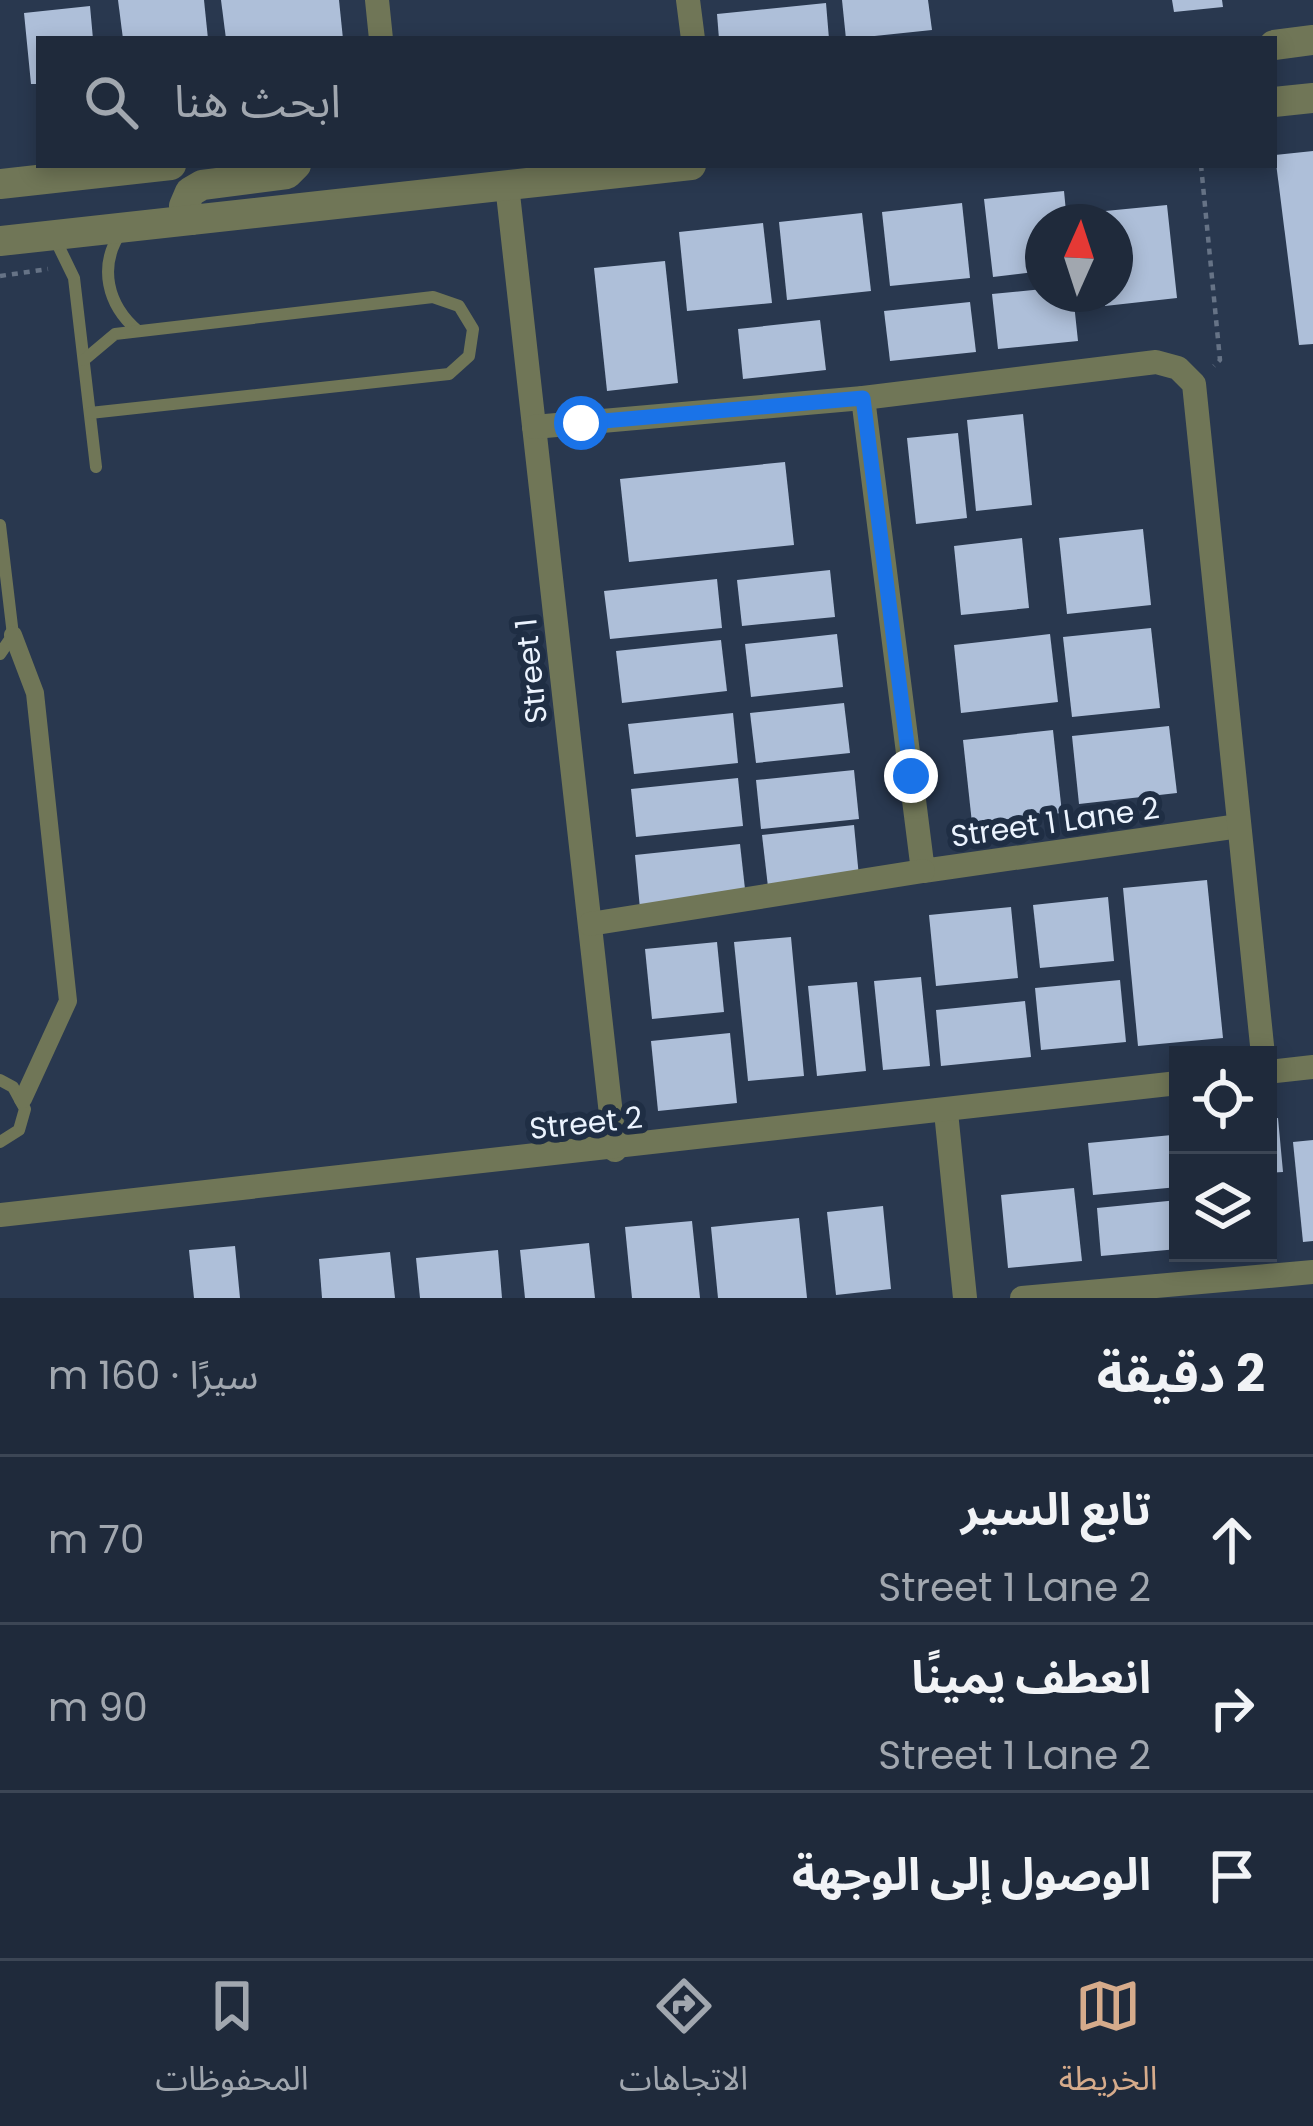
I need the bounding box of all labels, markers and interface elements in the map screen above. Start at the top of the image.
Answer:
search box [36,36,1277,168]
icon: search [78,69,144,135]
text: ابحث هنا [174,70,341,133]
north arrow [1025,204,1133,312]
route start [554,396,608,450]
street label: Street 1 [504,616,558,726]
route end [884,749,938,803]
street label: Street 1 Lane 2 [948,786,1162,858]
map controls [1169,1046,1277,1262]
button: locate [1169,1046,1277,1154]
street label: Street 2 [528,1096,644,1150]
button: layers [1169,1154,1277,1262]
text: 2 دقيقة [1097,1338,1265,1410]
text: سيرًا · 160 m [48,1348,258,1403]
text: تابع السير [961,1478,1151,1541]
icon: ahead [1199,1507,1265,1573]
text: 70 m [48,1512,144,1567]
text: Street 1 Lane 2 [878,1560,1151,1615]
text: انعطف يمينًا [911,1646,1151,1709]
icon: right [1199,1675,1265,1741]
text: 90 m [48,1680,148,1735]
text: Street 1 Lane 2 [878,1728,1151,1783]
text: الوصول إلى الوجهة [792,1843,1151,1906]
icon: arrive [1199,1843,1265,1909]
tab: المحفوظات [155,1973,309,2114]
tab: الاتجاهات [619,1973,748,2114]
tab: الخريطة [1059,1973,1158,2114]

